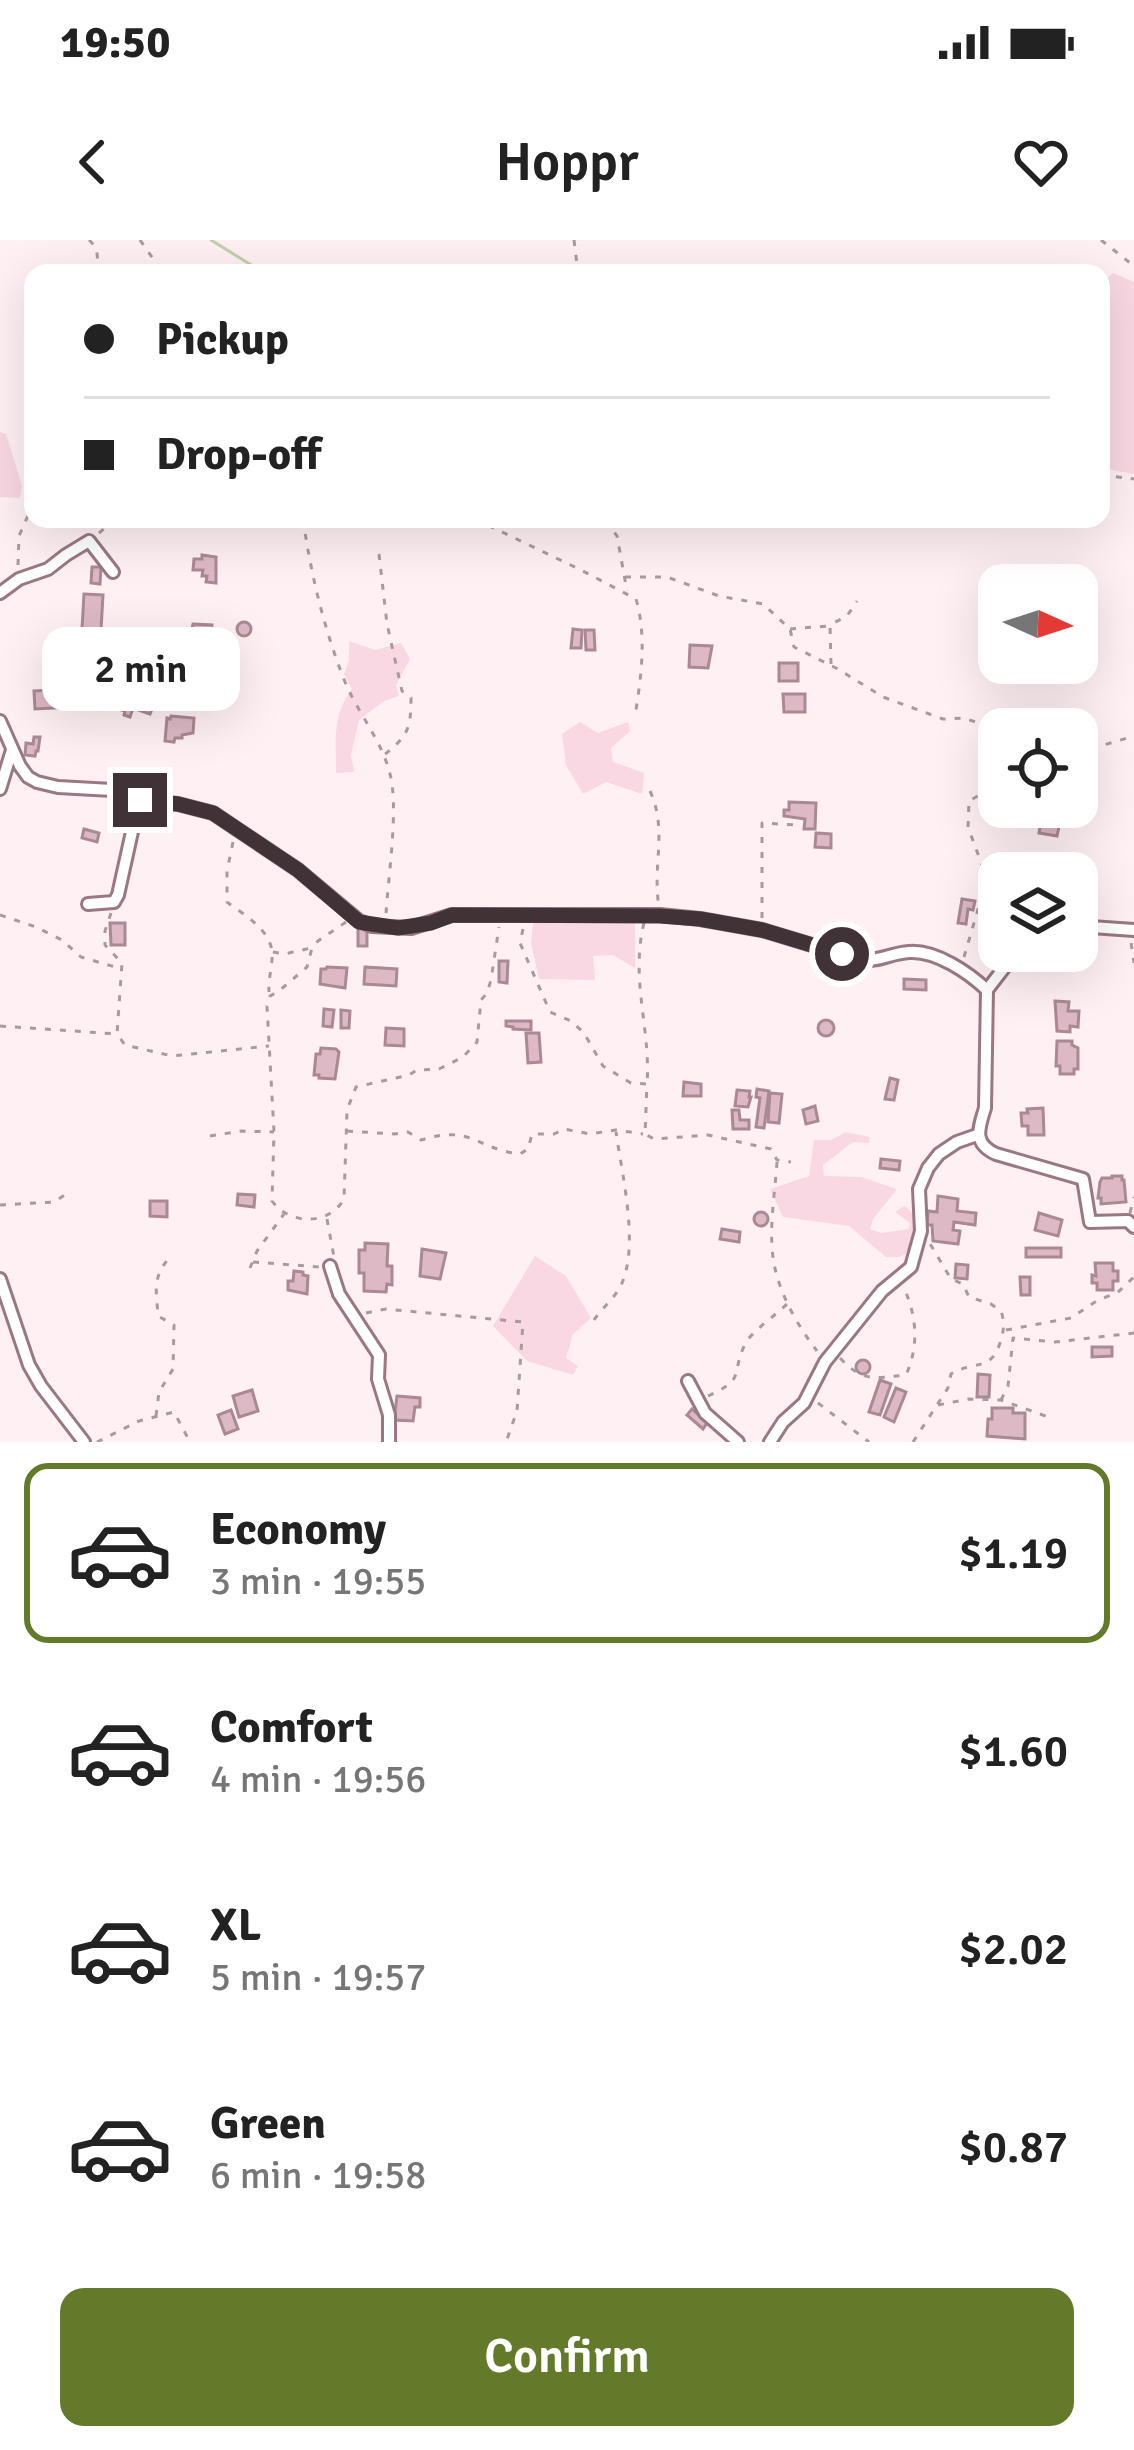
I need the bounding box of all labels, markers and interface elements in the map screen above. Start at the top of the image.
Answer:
text: 19:50 [60,15,170,70]
icon: back [60,129,126,195]
text: Hoppr [495,129,639,196]
icon: heart [1008,129,1074,195]
text: Pickup [156,312,289,367]
text: Drop-off [156,427,321,482]
north arrow [978,564,1098,684]
map controls [978,564,1098,972]
callout: 2 min [41,626,239,710]
text: 2 min [94,645,188,693]
button: locate [978,708,1098,828]
route end [113,773,167,827]
button: layers [978,852,1098,972]
route start [815,927,869,981]
icon: car [66,1499,174,1607]
text: Economy [210,1502,386,1557]
text: $1.19 [958,1526,1068,1581]
text: 3 min · 19:55 [210,1557,426,1605]
icon: car [66,1697,174,1805]
text: Comfort [210,1700,373,1755]
text: $1.60 [958,1724,1068,1779]
text: 4 min · 19:56 [210,1755,426,1803]
icon: car [66,1895,174,2003]
text: XL [210,1898,261,1953]
text: $2.02 [958,1922,1068,1977]
text: 5 min · 19:57 [210,1953,426,2001]
icon: car [66,2093,174,2201]
text: Green [210,2096,326,2151]
text: $0.87 [958,2120,1068,2175]
text: 6 min · 19:58 [210,2151,426,2199]
button: Confirm [60,2288,1074,2426]

